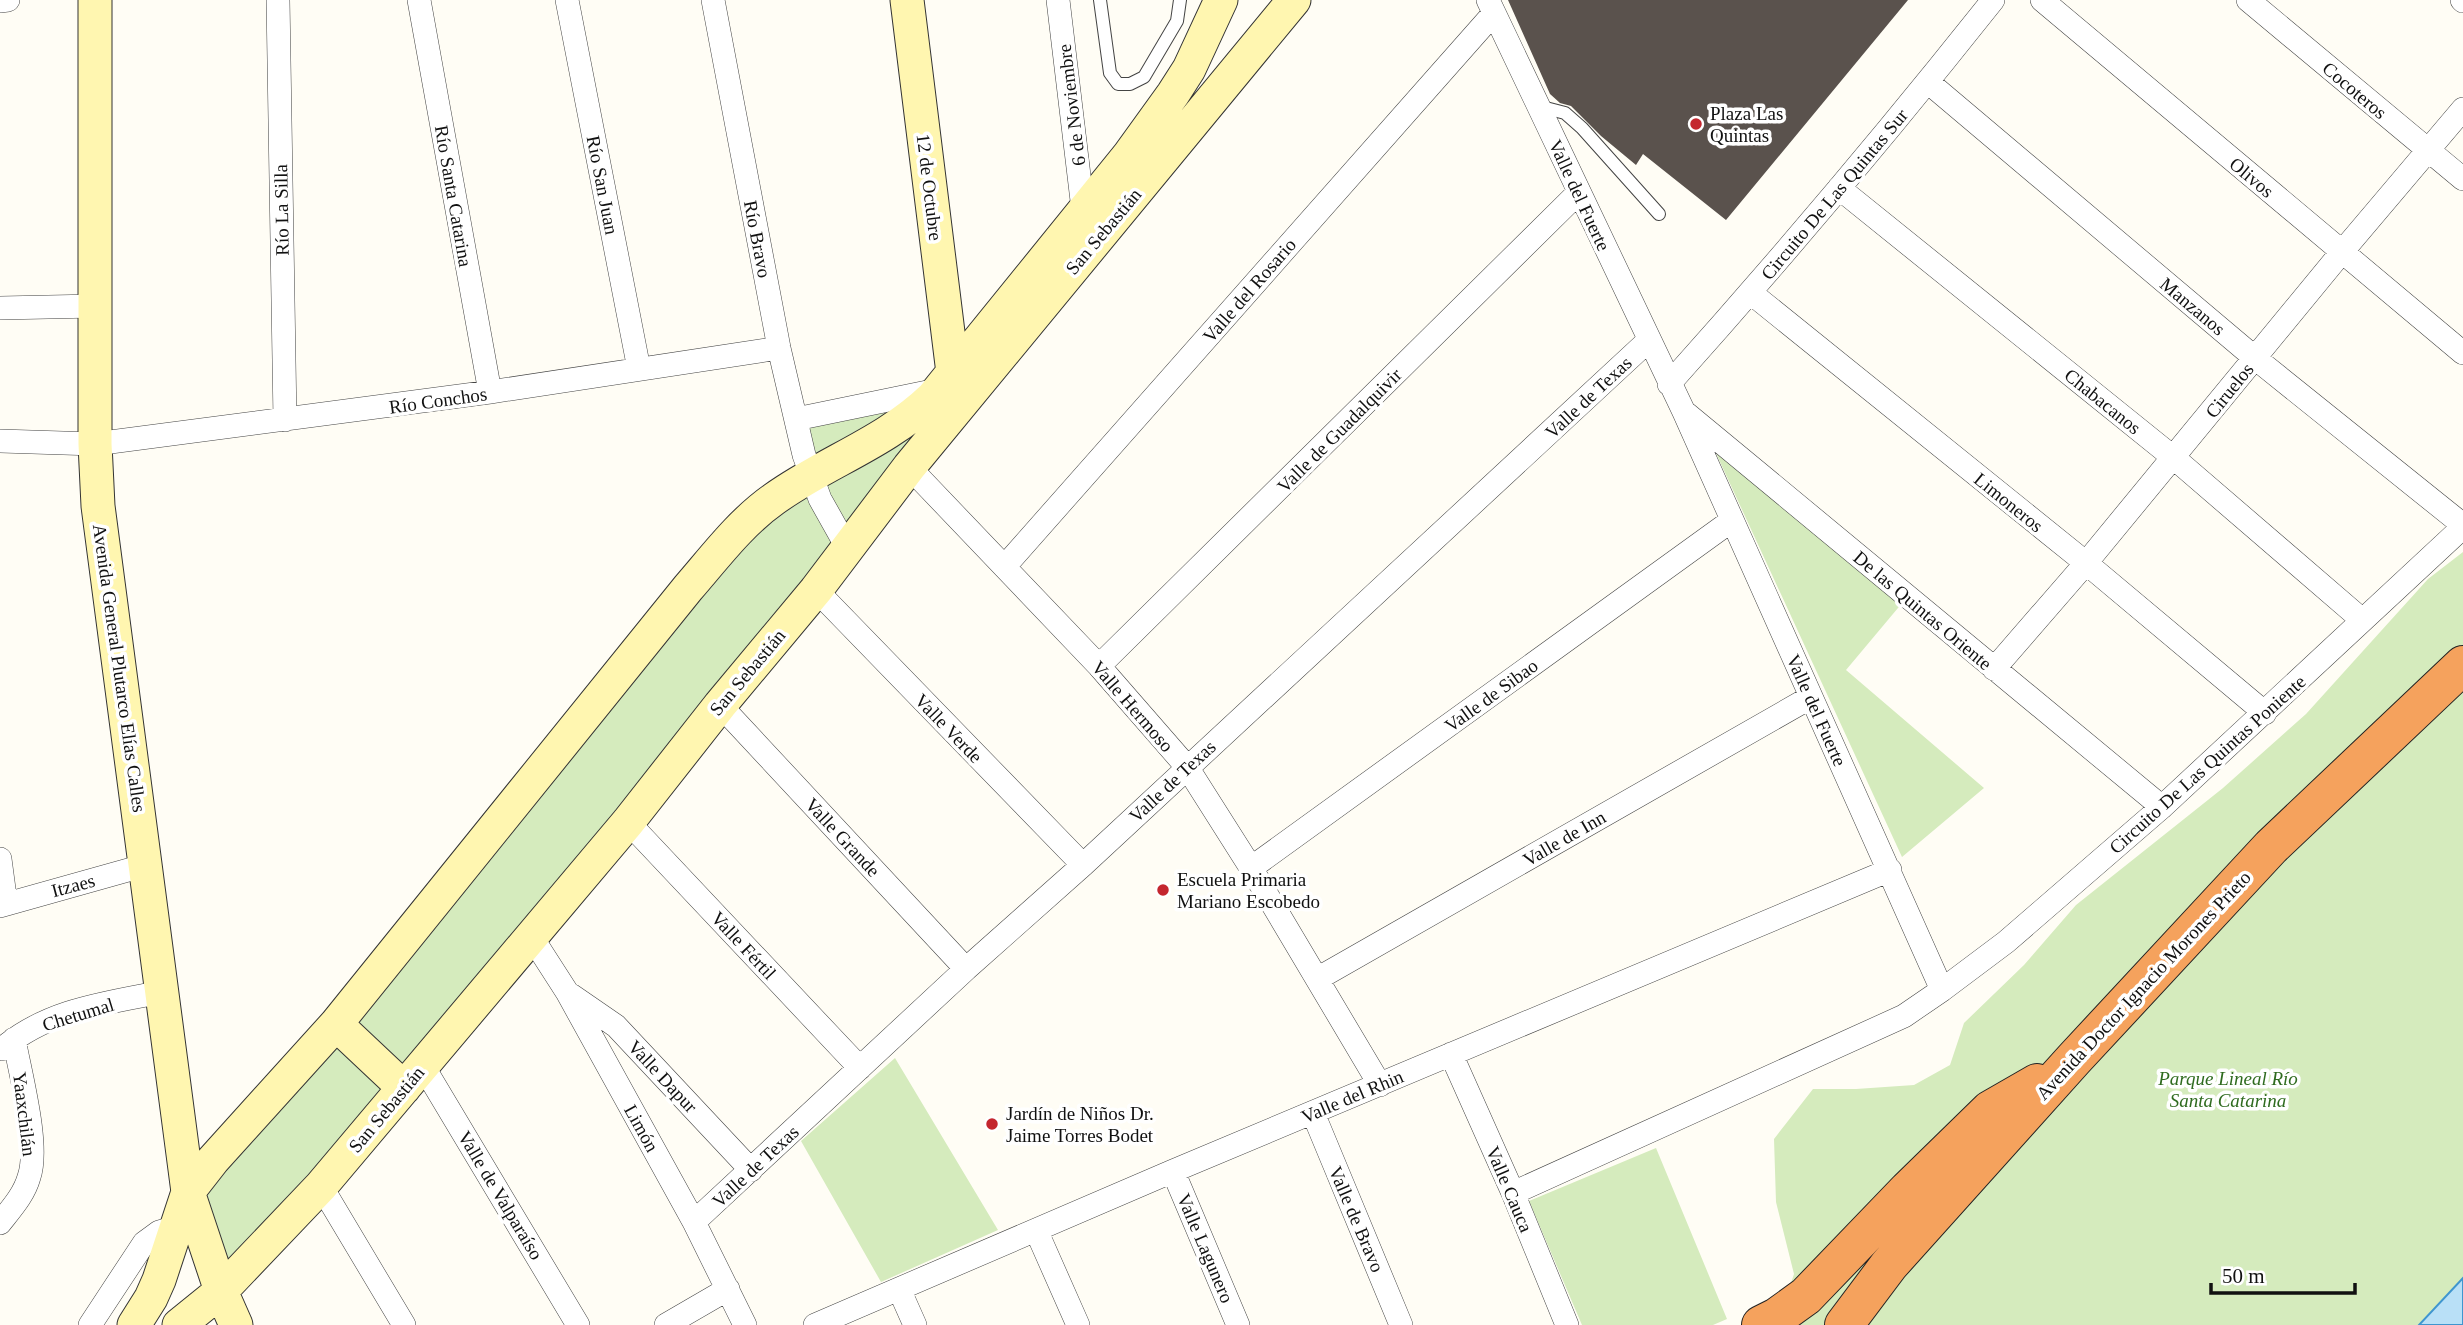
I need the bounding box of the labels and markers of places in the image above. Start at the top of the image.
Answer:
place label: Plaza Las Quintas [1710,103,1783,146]
marker: Plaza Las Quintas [1688,116,1704,132]
place label: Escuela Primaria Mariano Escobedo [1177,869,1320,912]
marker: Escuela Primaria Mariano Escobedo [1155,882,1171,898]
place label: Jardín de Niños Dr. Jaime Torres Bodet [1006,1103,1154,1146]
marker: Jardín de Niños Dr. Jaime Torres Bodet [984,1116,1000,1132]

